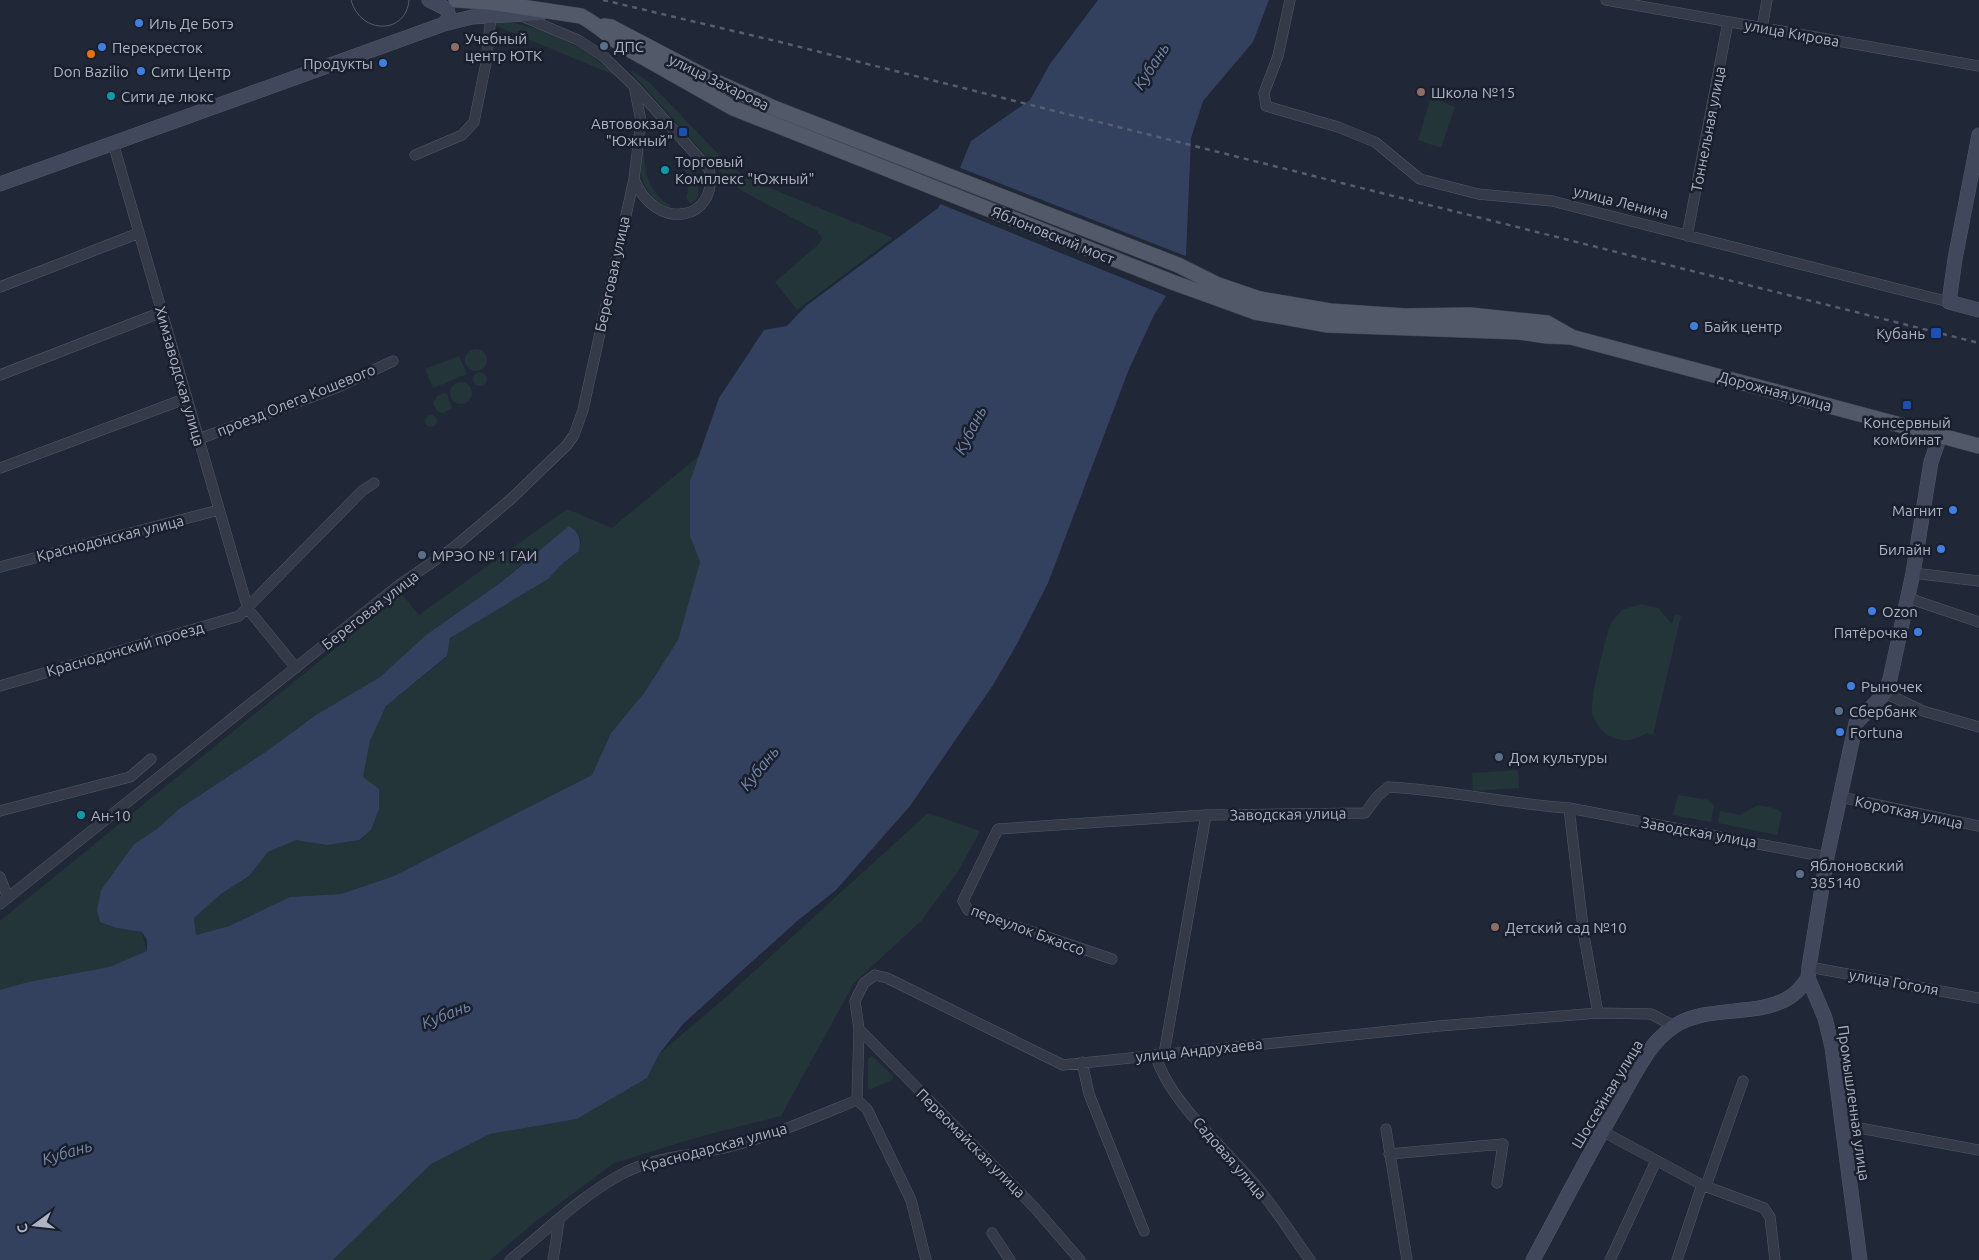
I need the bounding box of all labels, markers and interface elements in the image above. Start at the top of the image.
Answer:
place label: Иль Де Ботэ [149,15,234,32]
street label: улица Кирова [1743,16,1841,50]
marker: Иль Де Ботэ [133,17,145,29]
place label: Учебный центр ЮТК [465,30,542,64]
place label: ДПС [614,38,644,55]
place label: Перекресток [112,39,203,56]
water label: Кубань [1129,39,1173,93]
marker: ДПС [598,40,610,52]
marker: Перекресток [96,41,108,53]
marker: Учебный центр ЮТК [449,41,461,53]
marker: Don Bazilio [85,48,97,60]
street label: улица Захарова [666,50,772,114]
place label: Продукты [303,55,373,72]
marker: Продукты [377,57,389,69]
place label: Don Bazilio [53,63,129,80]
place label: Сити Центр [151,63,231,80]
marker: Сити Центр [135,65,147,77]
street label: Тоннельная улица [1687,65,1729,193]
place label: Школа №15 [1431,84,1515,101]
marker: Школа №15 [1415,86,1427,98]
place label: Сити де люкс [121,88,214,105]
marker: Сити де люкс [105,90,117,102]
place label: Автовокзал "Южный" [591,115,673,149]
marker: Автовокзал "Южный" [677,126,689,138]
place label: Торговый Комплекс "Южный" [675,153,814,187]
marker: Торговый Комплекс "Южный" [659,164,671,176]
street label: улица Ленина [1572,182,1670,222]
street label: Яблоновский мост [989,203,1117,268]
street label: Береговая улица [591,215,633,333]
street label: Химзаводская улица [152,304,208,448]
place label: Байк центр [1704,318,1782,335]
marker: Байк центр [1688,320,1700,332]
place label: Кубань [1876,325,1925,342]
marker: Кубань [1929,326,1943,340]
street label: проезд Олега Кошевого [214,360,378,440]
street label: Дорожная улица [1716,368,1834,414]
marker: Консервный комбинат [1901,399,1913,411]
water label: Кубань [950,403,990,457]
place label: Консервный комбинат [1863,414,1951,448]
place label: Магнит [1892,502,1943,519]
marker: Магнит [1947,504,1959,516]
street label: Краснодонская улица [34,511,186,565]
place label: Билайн [1879,541,1931,558]
marker: Билайн [1935,543,1947,555]
place label: МРЭО № 1 ГАИ [432,547,537,564]
marker: МРЭО № 1 ГАИ [416,549,428,561]
street label: Береговая улица [318,567,422,653]
place label: Ozon [1882,603,1918,620]
marker: Ozon [1866,605,1878,617]
street label: Краснодонский проезд [44,618,206,680]
place label: Пятёрочка [1834,624,1908,641]
marker: Пятёрочка [1912,626,1924,638]
place label: Рыночек [1861,678,1923,695]
marker: Рыночек [1845,680,1857,692]
place label: Сбербанк [1849,703,1917,720]
marker: Сбербанк [1833,705,1845,717]
place label: Fortuna [1850,724,1903,741]
marker: Fortuna [1834,726,1846,738]
water label: Кубань [736,742,782,794]
place label: Дом культуры [1509,749,1607,766]
marker: Дом культуры [1493,751,1505,763]
street label: Короткая улица [1853,792,1965,832]
street label: Заводская улица [1229,804,1347,824]
place label: Ан-10 [91,807,131,824]
marker: Ан-10 [75,809,87,821]
street label: Заводская улица [1640,813,1758,851]
place label: Яблоновский 385140 [1810,857,1904,891]
marker: Яблоновский 385140 [1794,868,1806,880]
street label: переулок Бжассо [969,901,1087,959]
place label: Детский сад №10 [1505,919,1627,936]
marker: Детский сад №10 [1489,921,1501,933]
street label: улица Гоголя [1848,966,1940,998]
water label: Кубань [419,996,473,1032]
street label: Промышленная улица [1835,1024,1873,1182]
street label: улица Андрухаева [1135,1035,1263,1065]
street label: Шоссейная улица [1568,1037,1646,1151]
street label: Первомайская улица [913,1085,1029,1201]
street label: Садовая улица [1190,1114,1270,1202]
street label: Краснодарская улица [639,1119,789,1175]
water label: Кубань [40,1136,94,1168]
north arrow [10,1200,60,1250]
text: С [14,1222,31,1235]

